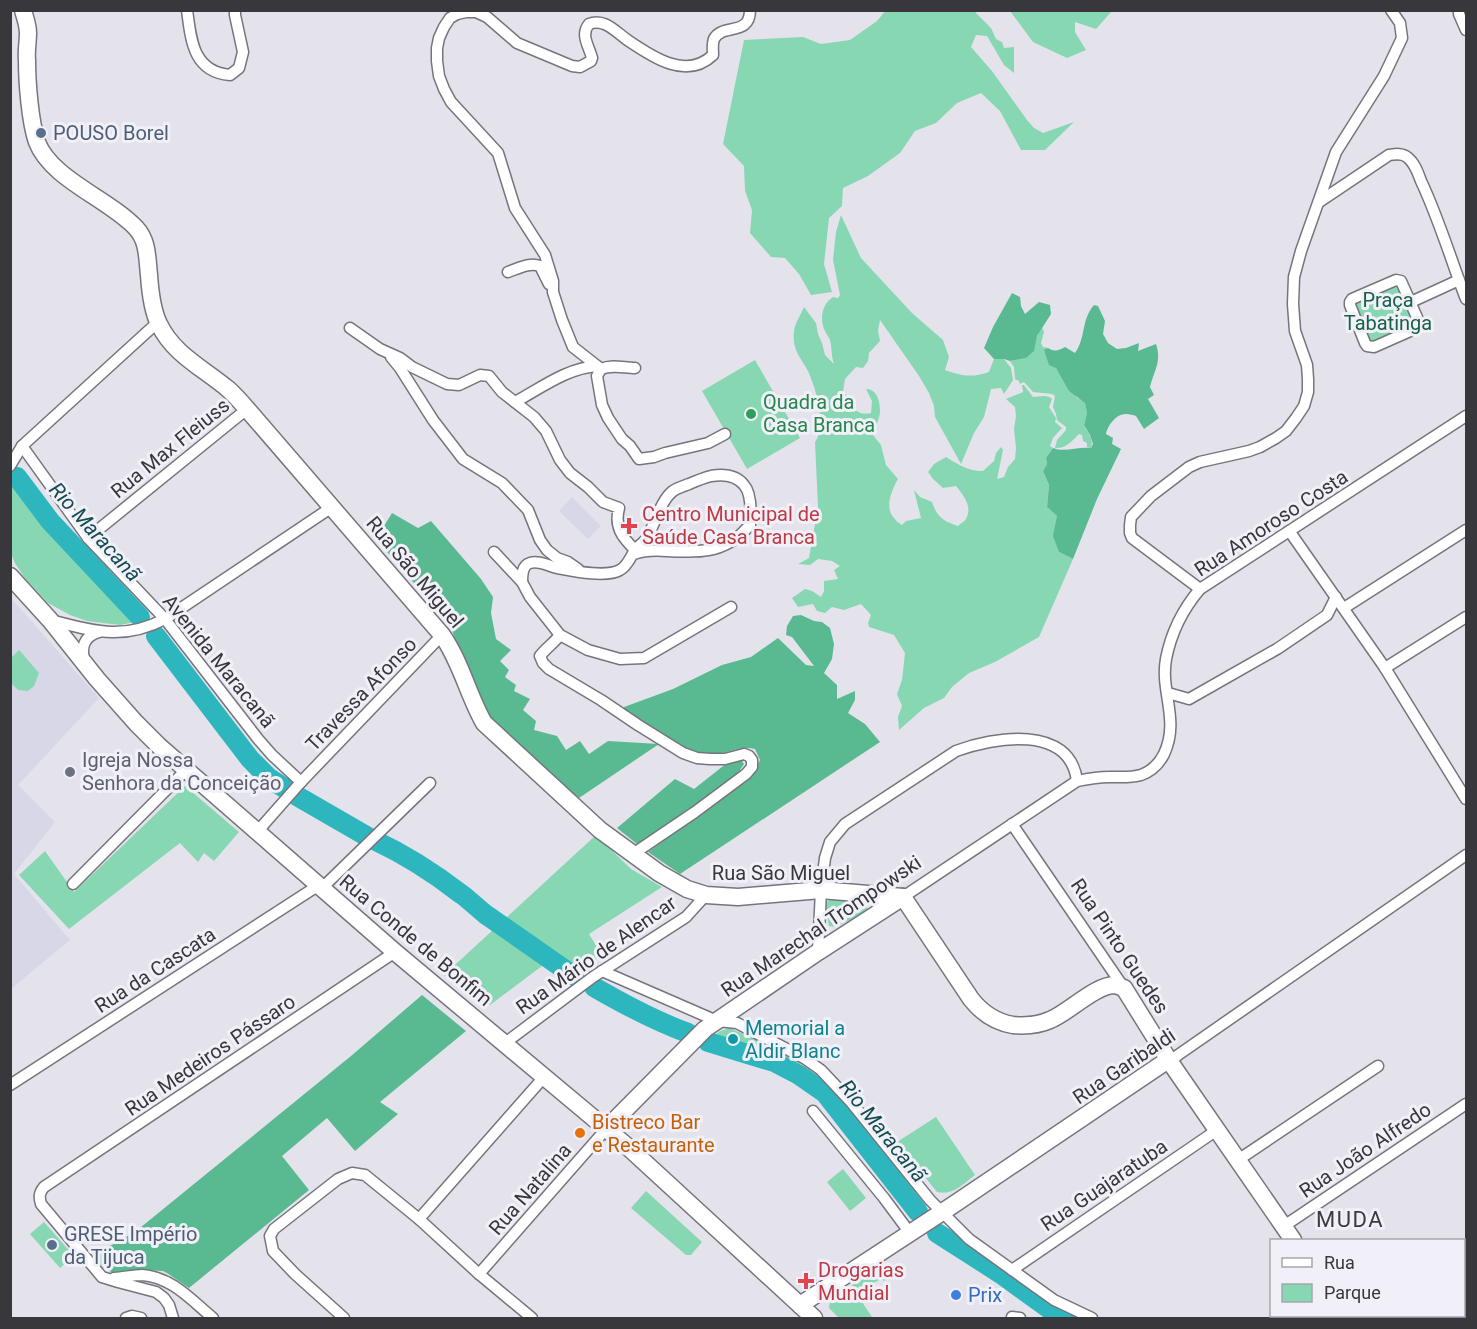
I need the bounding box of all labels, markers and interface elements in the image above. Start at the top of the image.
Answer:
place label: POUSO Borel [53,121,169,145]
marker: POUSO Borel [34,126,48,140]
park label: Praça Tabatinga [1344,288,1432,335]
place label: Quadra da Casa Branca [763,390,875,437]
street label: Rua Max Fleiuss [106,393,234,503]
marker: Quadra da Casa Branca [744,407,758,421]
street label: Rua Amoroso Costa [1190,464,1352,582]
water label: Rio Maracanã [44,478,146,586]
place label: Centro Municipal de Saúde Casa Branca [642,502,820,549]
street label: Rua São Miguel [361,511,469,633]
marker: Centro Municipal de Saúde Casa Branca [620,517,638,535]
street label: Avenida Maracanã [158,589,280,733]
street label: Travessa Afonso [301,632,421,756]
place label: Igreja Nossa Senhora da Conceição [82,748,281,795]
marker: Igreja Nossa Senhora da Conceição [63,765,77,779]
street label: Rua Marechal Trompowski [716,850,926,1002]
street label: Rua São Miguel [712,861,850,885]
street label: Rua Conde de Bonfim [335,869,497,1011]
street label: Rua Pinto Guedes [1066,874,1174,1018]
street label: Rua Mário de Alencar [511,891,681,1019]
street label: Rua da Cascata [90,922,220,1018]
street label: Rua Medeiros Pássaro [120,989,300,1121]
place label: Memorial a Aldir Blanc [745,1016,845,1063]
street label: Rua Garibaldi [1068,1023,1180,1109]
marker: Memorial a Aldir Blanc [726,1032,740,1046]
water label: Rio Maracanã [834,1075,932,1187]
street label: Rua João Alfredo [1295,1097,1435,1203]
place label: Bistreco Bar e Restaurante [592,1110,715,1157]
marker: Bistreco Bar e Restaurante [573,1126,587,1140]
street label: Rua Guajaratuba [1036,1134,1172,1236]
street label: Rua Natalina [484,1138,576,1240]
district label: MUDA [1316,1207,1384,1232]
place label: GRESE Império da Tijuca [64,1222,197,1269]
marker: GRESE Império da Tijuca [45,1238,59,1252]
legend [1270,1239,1465,1317]
text: Rua [1324,1252,1355,1273]
place label: Drogarias Mundial [818,1258,904,1305]
marker: Drogarias Mundial [799,1274,813,1288]
text: Parque [1324,1282,1381,1303]
place label: Prix [968,1283,1002,1307]
marker: Prix [949,1288,963,1302]

